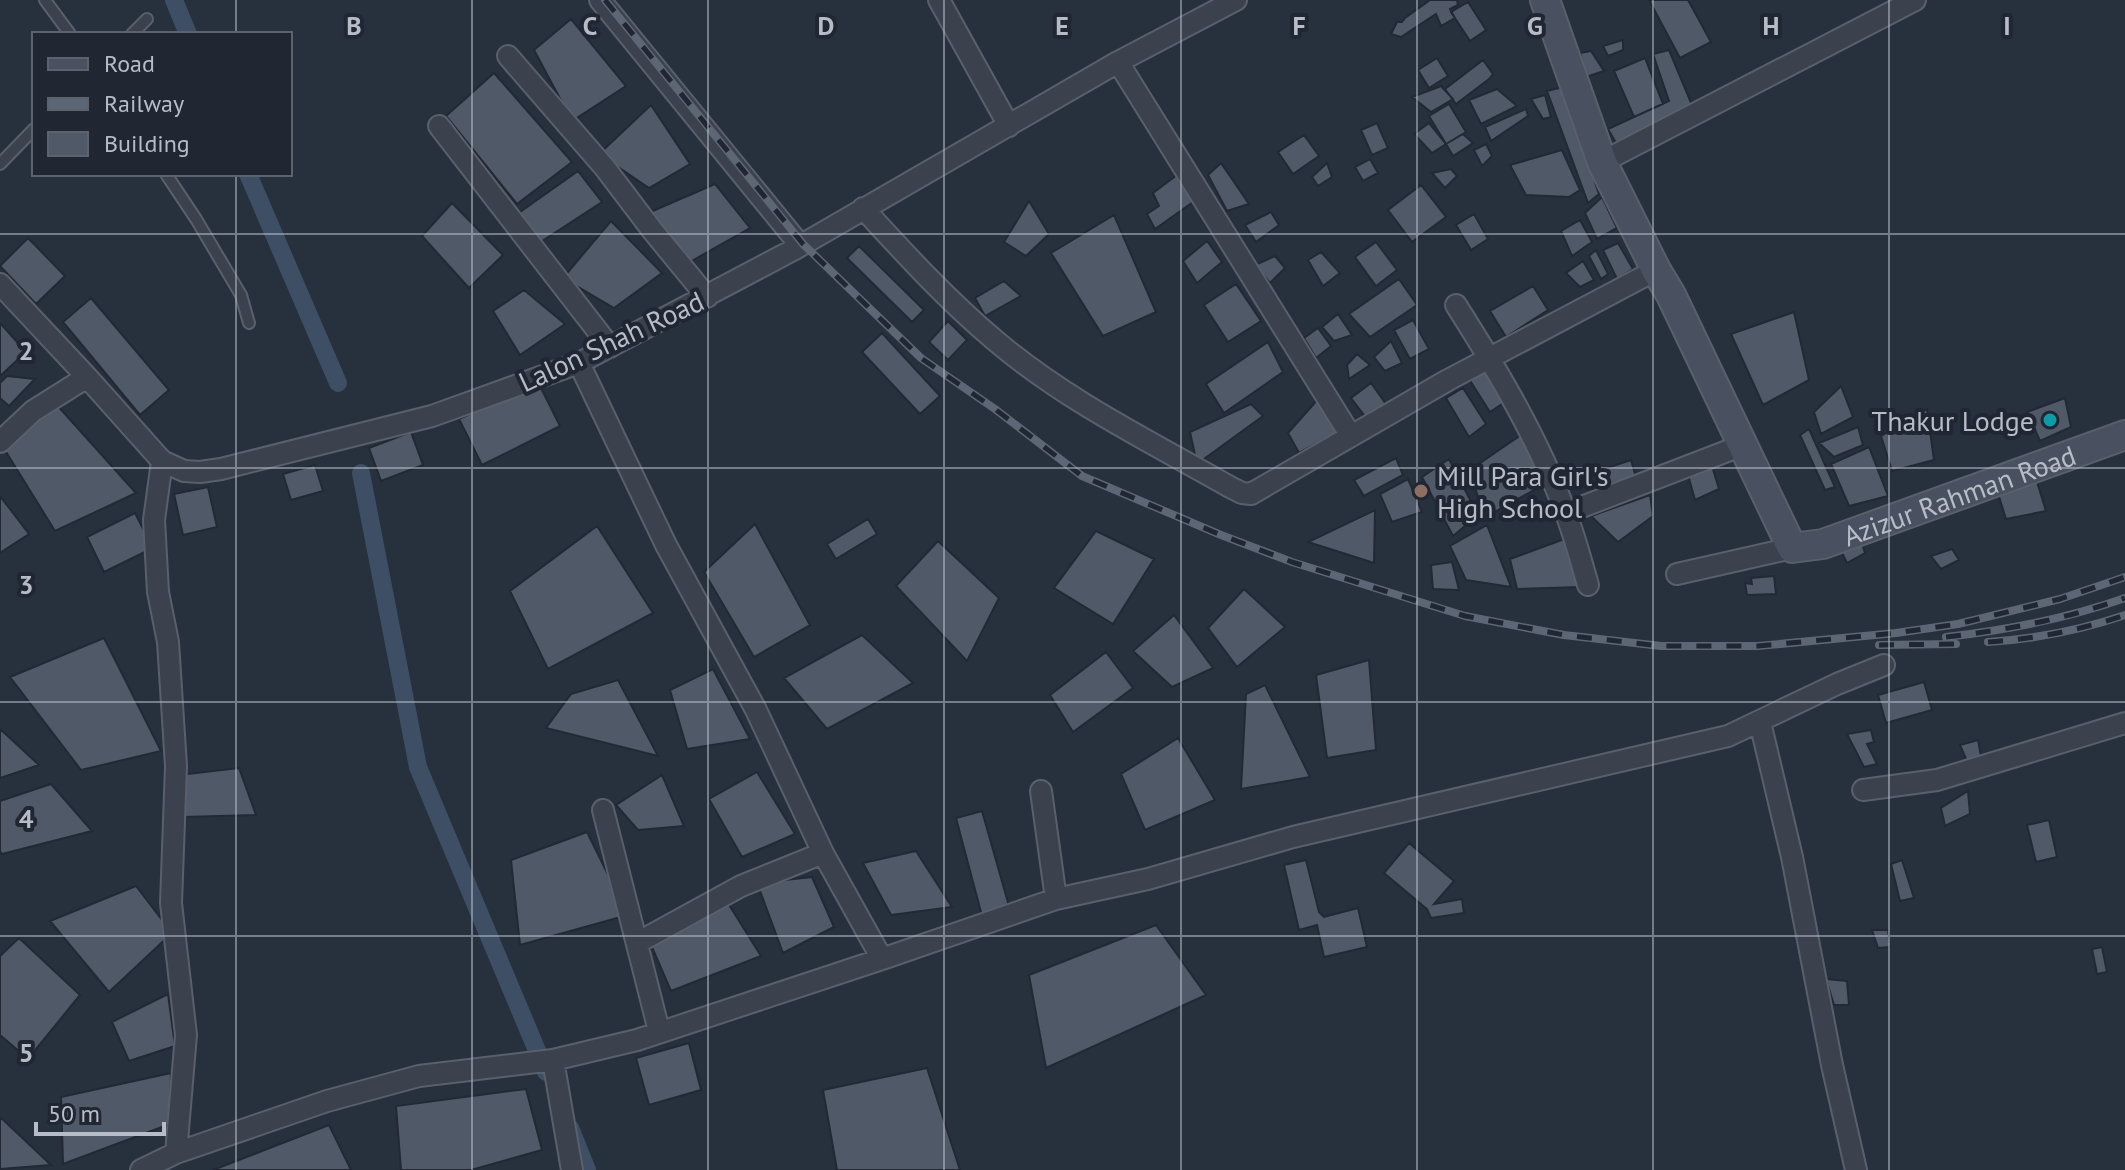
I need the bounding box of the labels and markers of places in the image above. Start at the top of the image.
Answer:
place label: Thakur Lodge [1872,402,2034,439]
marker: Thakur Lodge [2041,411,2059,429]
place label: Mill Para Girl's High School [1437,457,1608,526]
marker: Mill Para Girl's High School [1412,482,1430,500]

